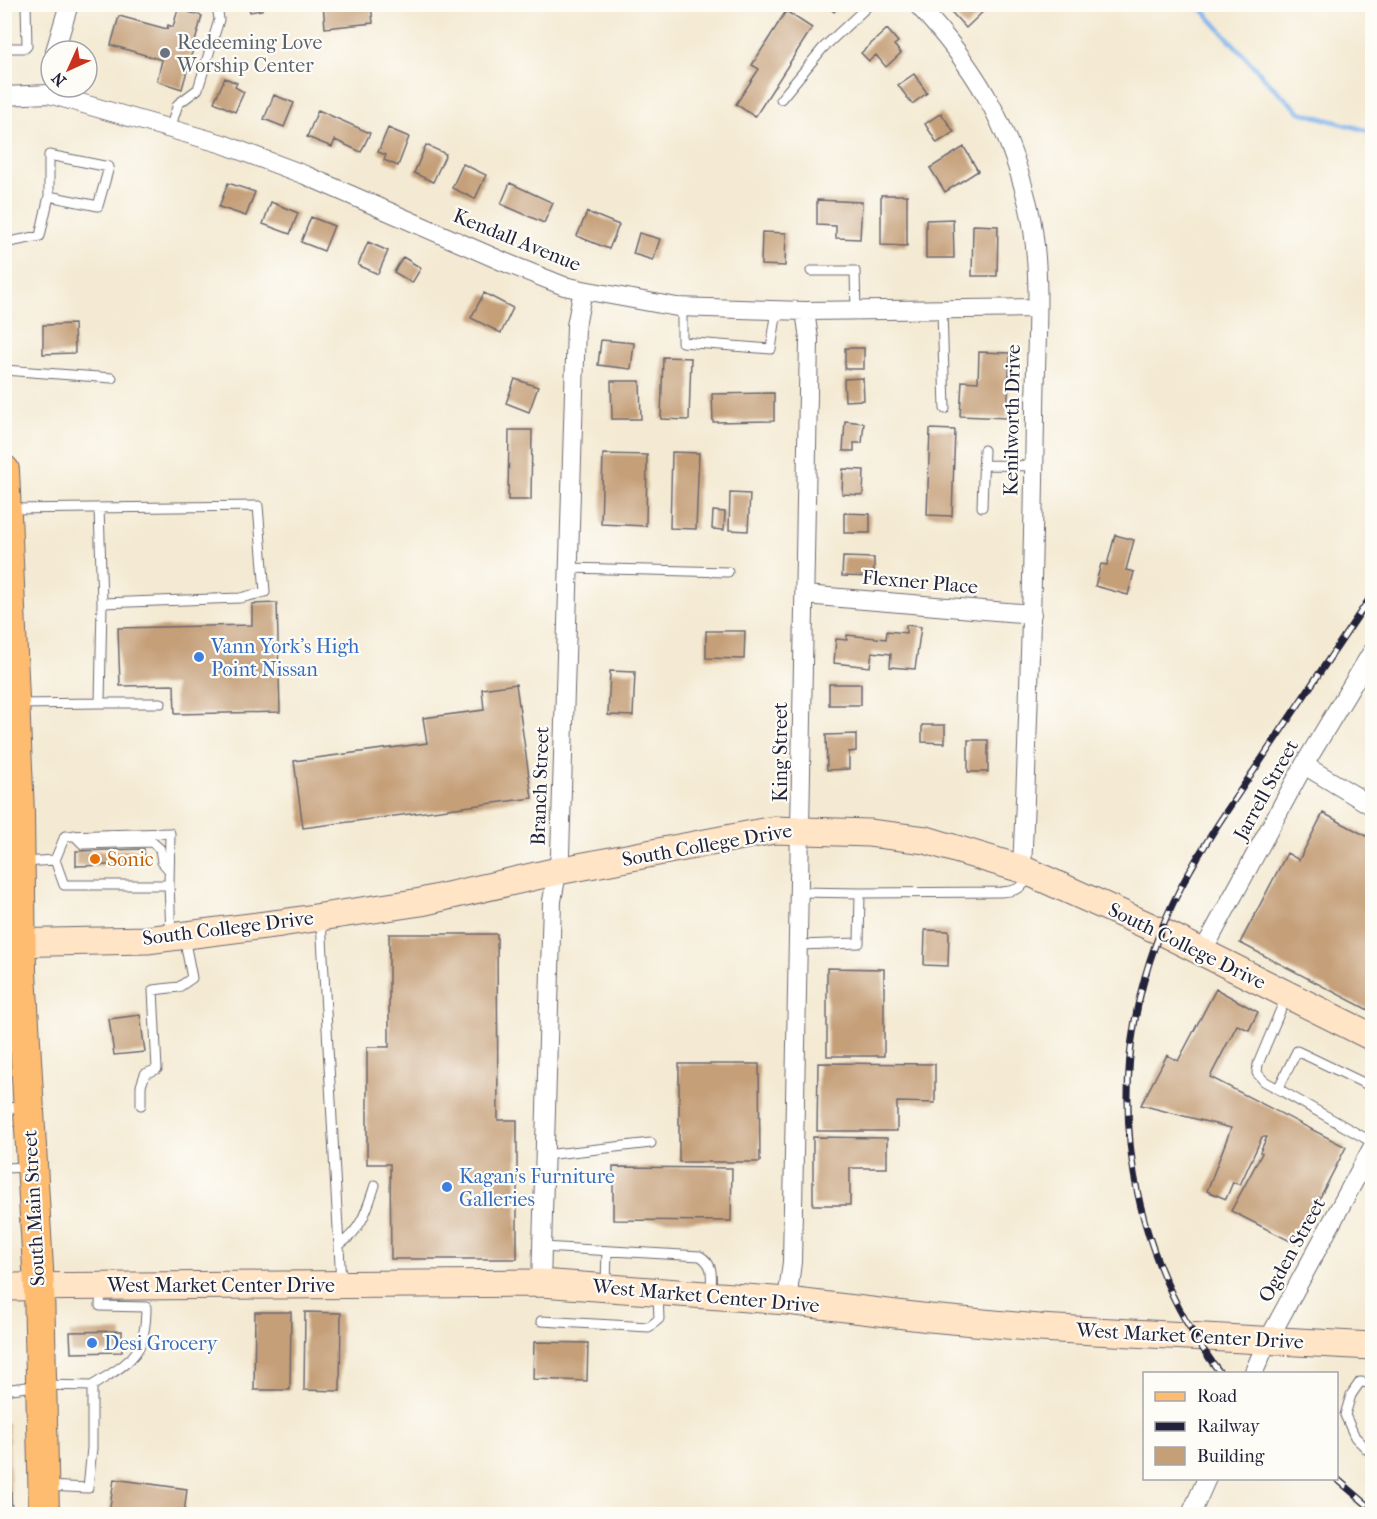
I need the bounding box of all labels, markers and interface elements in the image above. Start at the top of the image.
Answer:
place label: Redeeming Love Worship Center [176,31,322,77]
north arrow [39,39,99,99]
marker: Redeeming Love Worship Center [158,46,172,60]
text: N [47,68,70,90]
street label: Kendall Avenue [450,204,584,276]
street label: Kenilworth Drive [999,344,1025,496]
street label: Flexner Place [861,565,979,599]
place label: Vann York's High Point Nissan [210,635,360,681]
marker: Vann York's High Point Nissan [192,650,206,664]
street label: King Street [769,702,792,802]
street label: Branch Street [526,726,554,846]
street label: Jarrell Street [1228,736,1303,846]
street label: South College Drive [620,819,794,871]
place label: Sonic [107,848,154,871]
marker: Sonic [88,852,102,866]
street label: South College Drive [1105,898,1270,994]
street label: South College Drive [141,906,315,950]
street label: South Main Street [18,1129,50,1287]
place label: Kagan's Furniture Galleries [459,1165,615,1211]
marker: Kagan's Furniture Galleries [440,1180,454,1194]
street label: Ogden Street [1254,1194,1330,1306]
street label: West Market Center Drive [106,1274,335,1297]
street label: West Market Center Drive [591,1275,821,1317]
street label: West Market Center Drive [1075,1319,1304,1353]
place label: Desi Grocery [104,1332,219,1355]
marker: Desi Grocery [85,1336,99,1350]
legend [1143,1372,1338,1480]
text: Road [1197,1386,1237,1407]
text: Railway [1197,1416,1261,1437]
text: Building [1197,1446,1265,1467]

